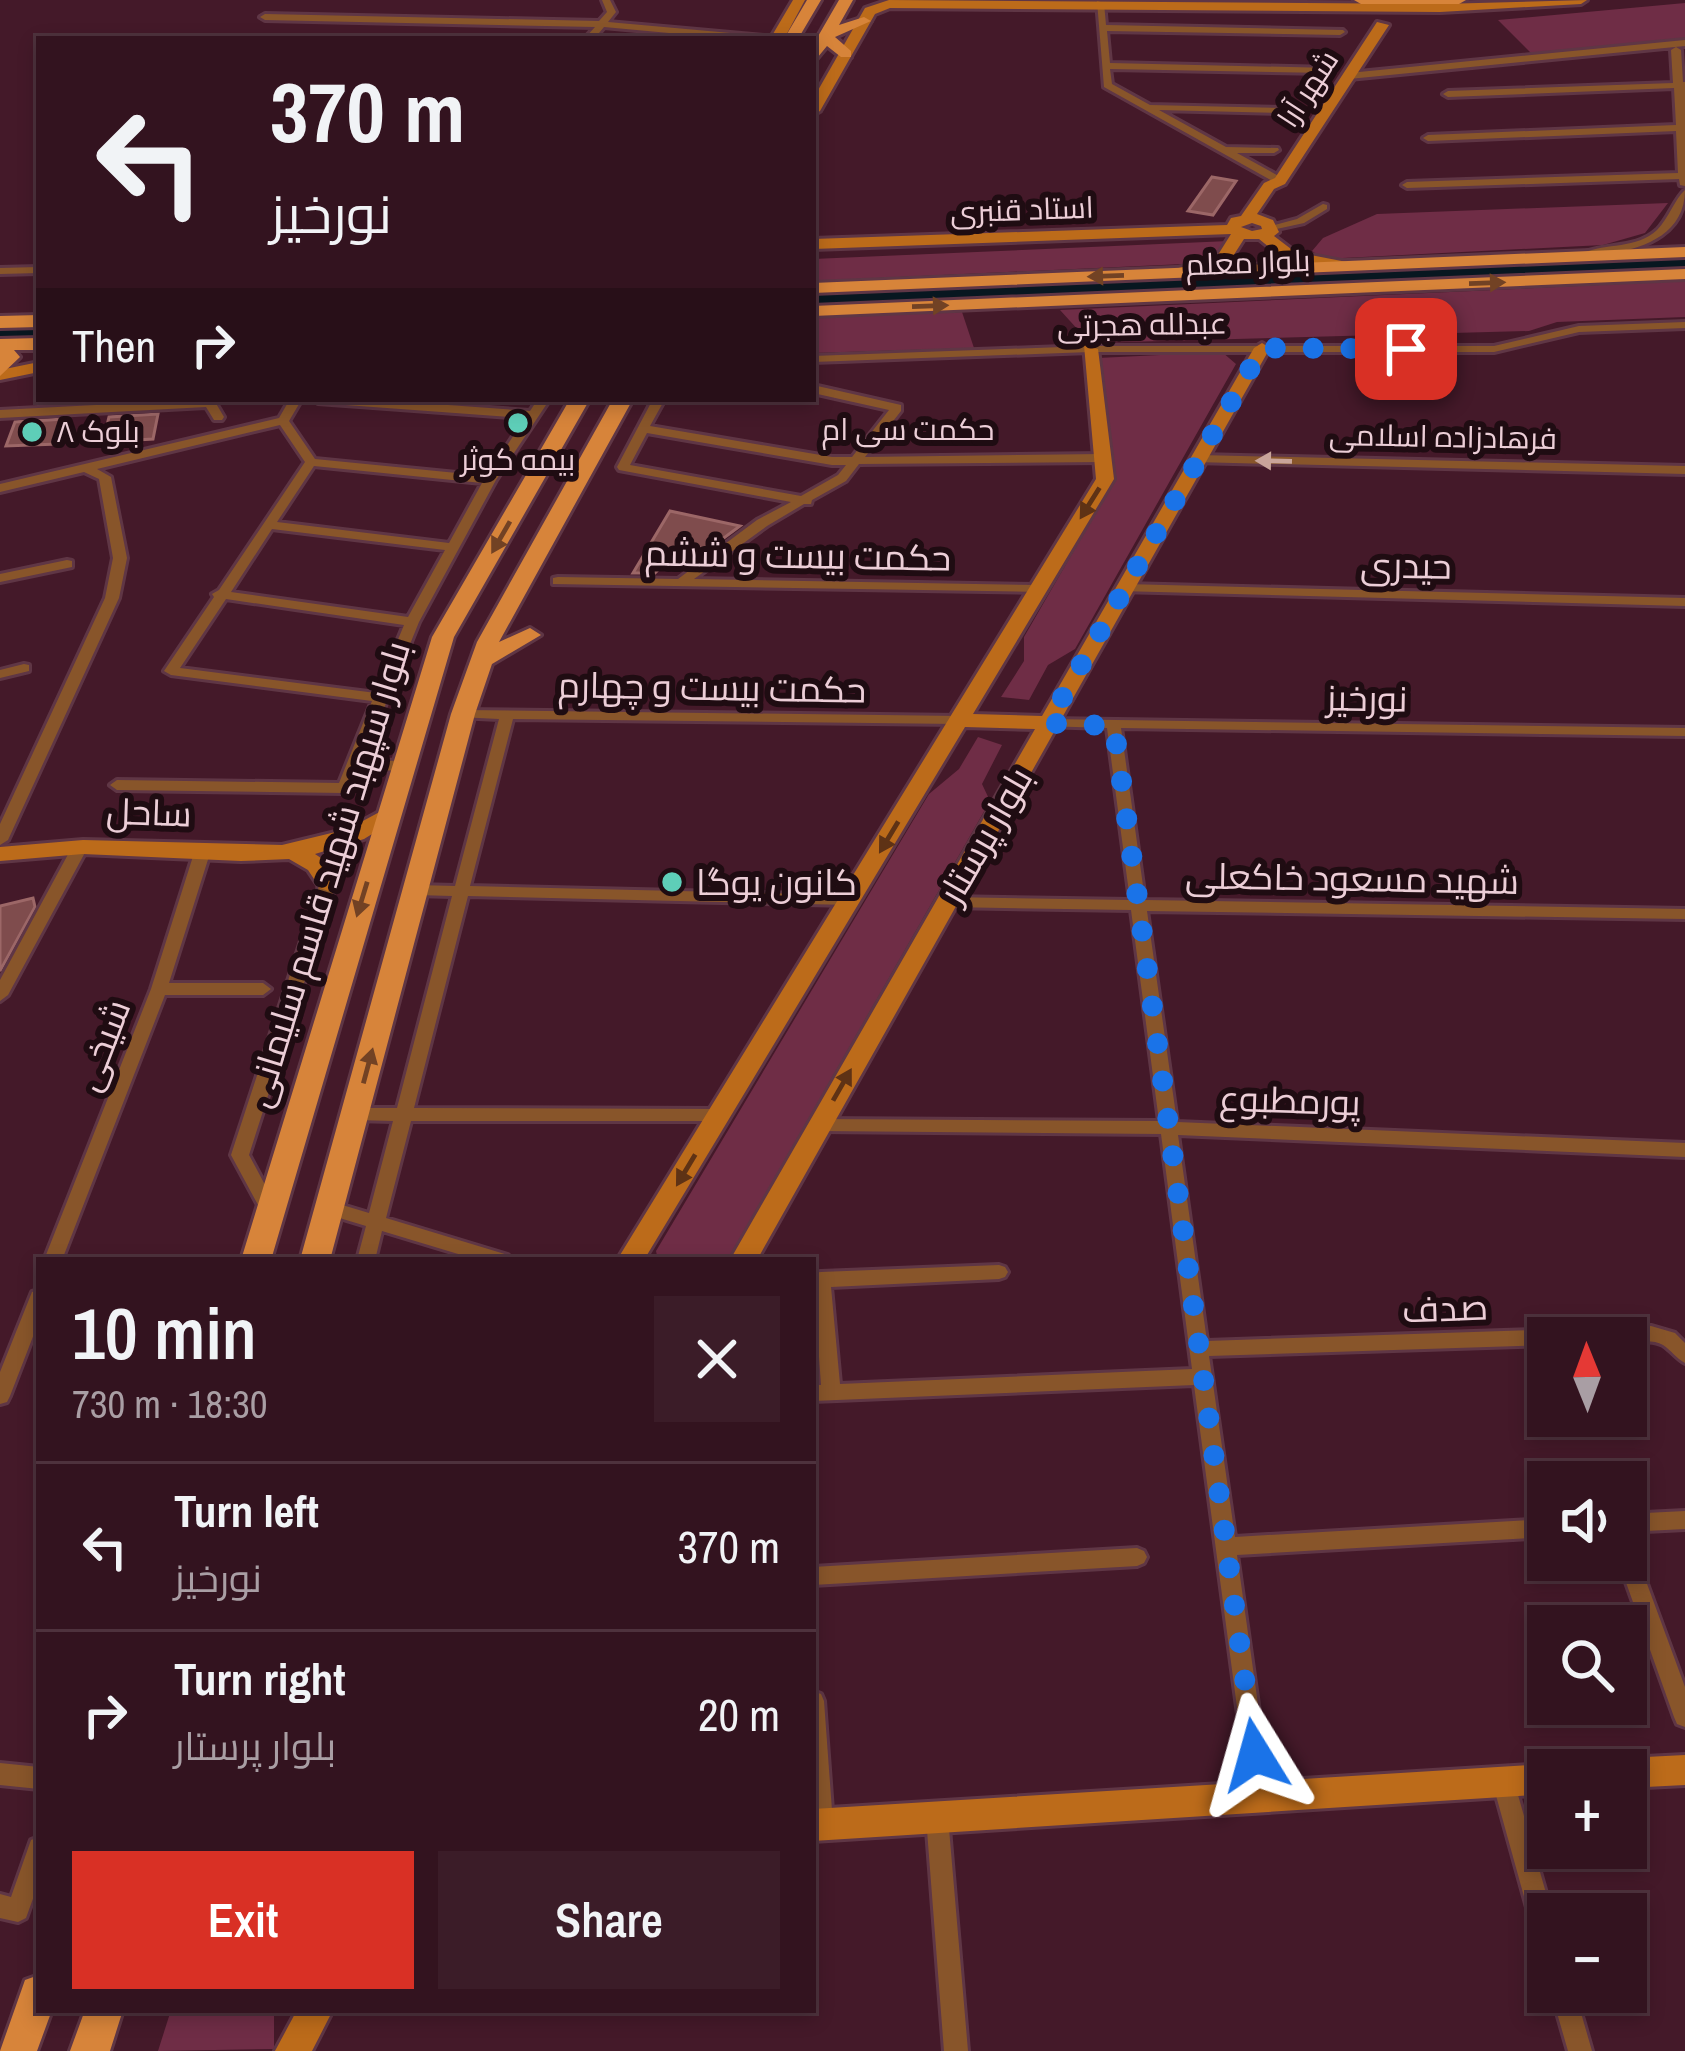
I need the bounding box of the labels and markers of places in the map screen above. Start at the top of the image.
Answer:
pin [1355,298,1457,400]
marker: بیمه کوثر [505,410,531,436]
place label: بلوک ۸ [56,411,140,451]
marker: بلوک ۸ [19,419,45,445]
place label: بیمه کوثر [459,439,575,479]
place label: کانون یوگا [696,858,857,906]
marker: کانون یوگا [659,869,685,895]

